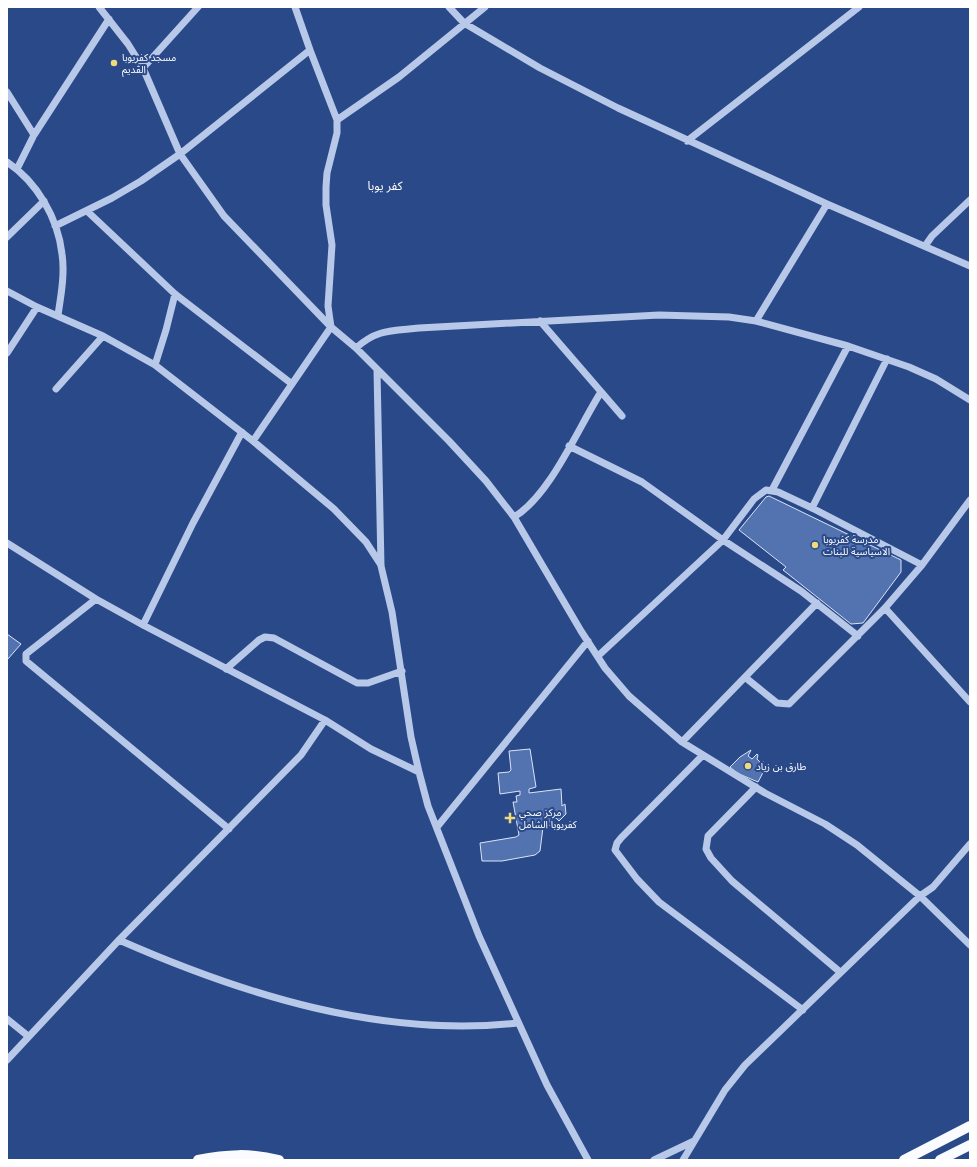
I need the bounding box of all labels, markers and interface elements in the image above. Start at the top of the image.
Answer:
place label: مسجد كفريوبا القديم [122,51,176,77]
marker: مسجد كفريوبا القديم [109,58,119,68]
district label: كفر يوبا [368,178,403,193]
place label: مدرسة كفريوبا الاسياسية للبنات [823,533,890,558]
marker: مدرسة كفريوبا الاسياسية للبنات [810,540,820,550]
place label: طارق بن زياد [756,760,807,773]
marker: طارق بن زياد [743,761,753,771]
place label: مركز صحي كفريوبا الشامل [519,806,578,831]
marker: مركز صحي كفريوبا الشامل [504,812,516,824]

